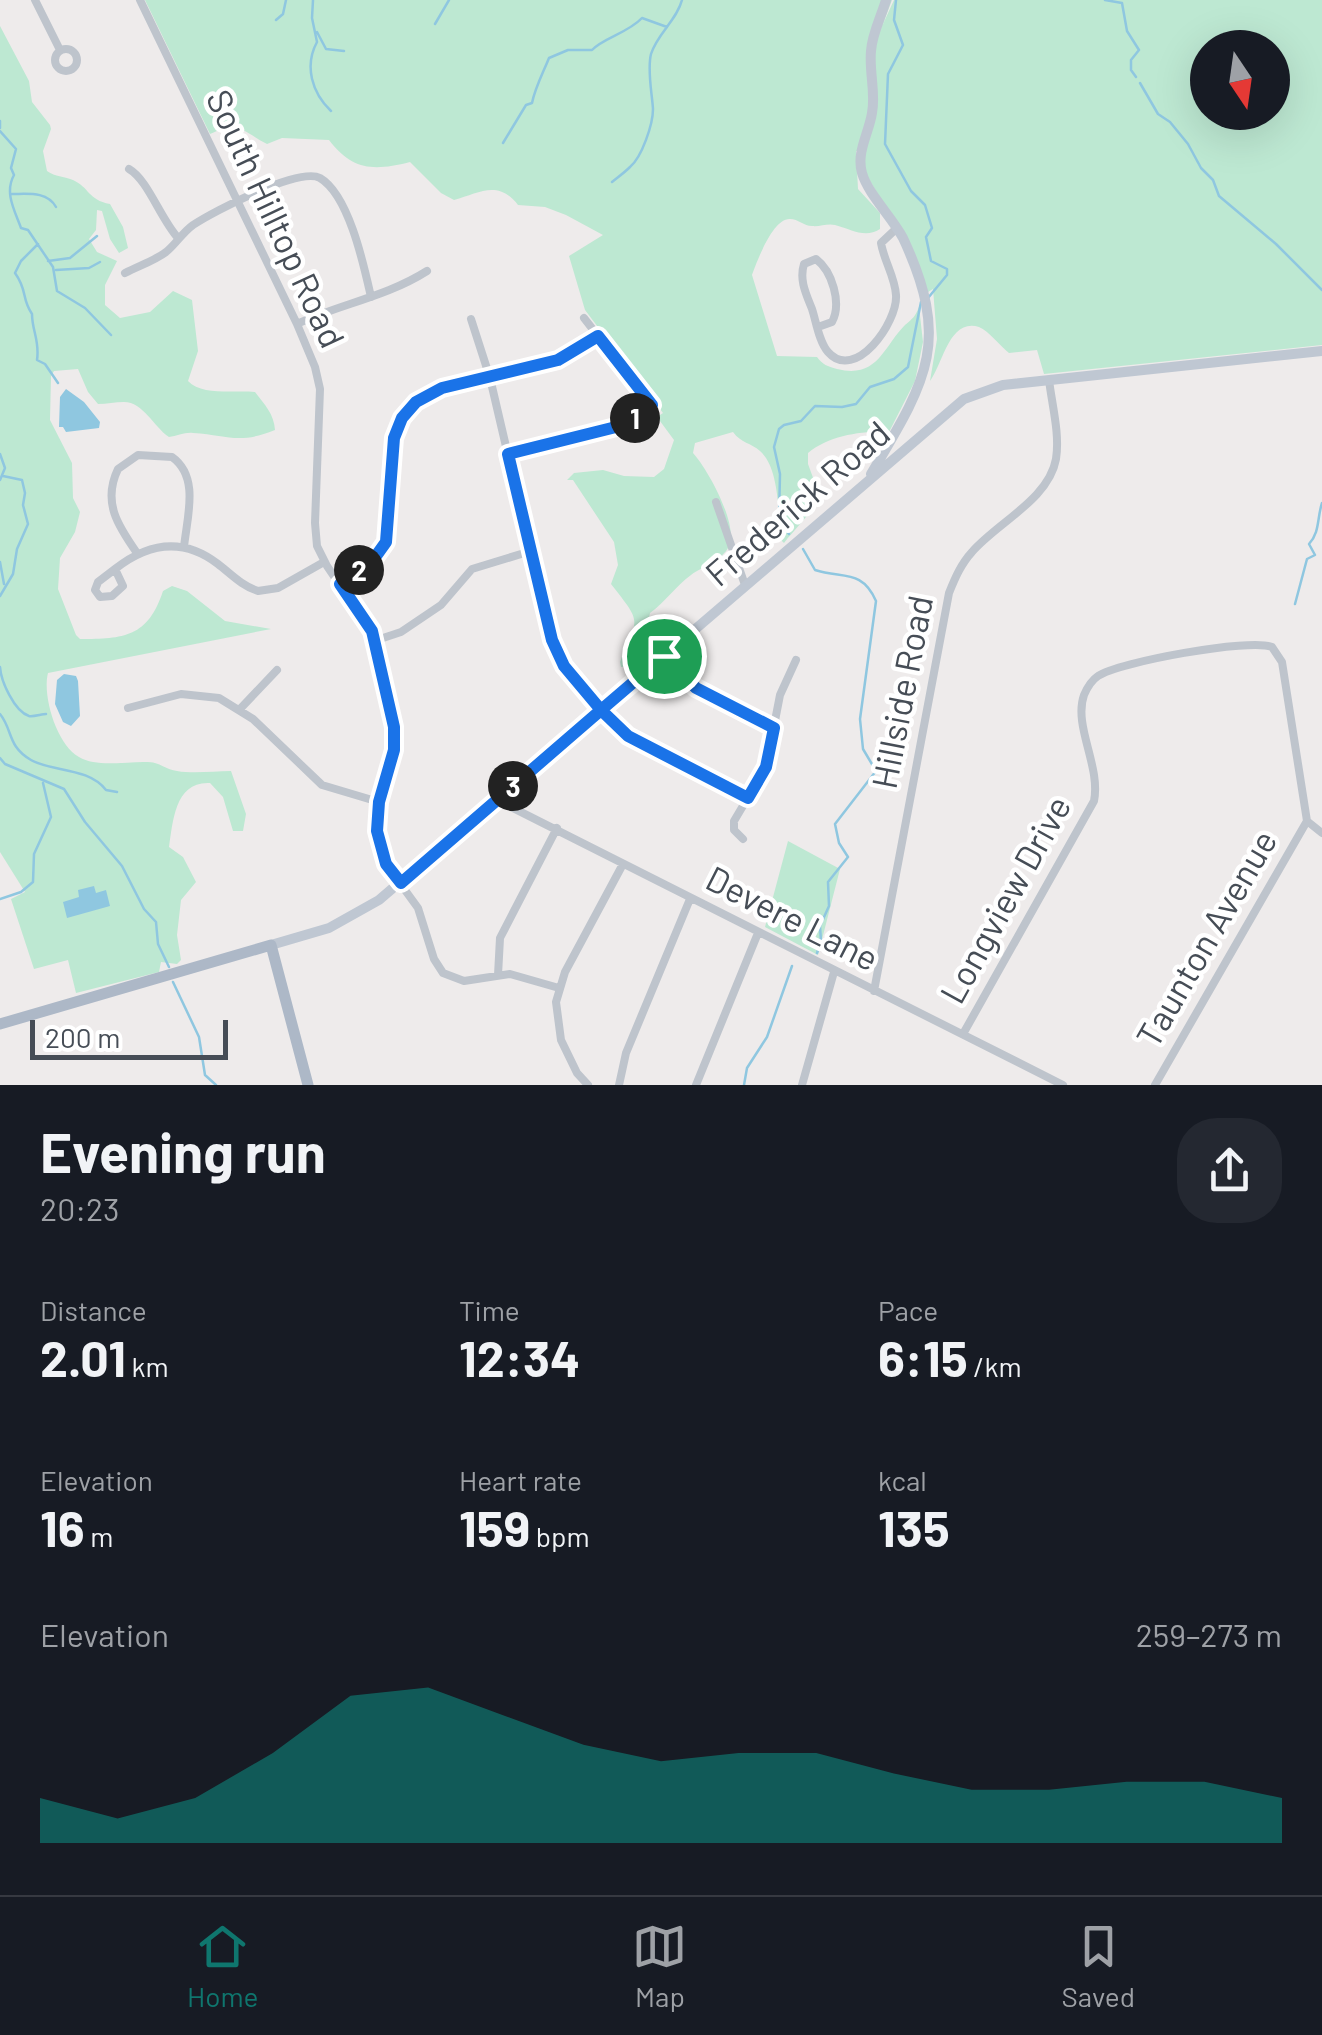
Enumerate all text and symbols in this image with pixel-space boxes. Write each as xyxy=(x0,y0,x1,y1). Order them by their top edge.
north arrow xyxy=(1190,30,1290,130)
map controls xyxy=(1190,30,1290,130)
street label: South Hilltop Road xyxy=(199,82,355,354)
pin: 1 xyxy=(610,393,660,443)
text: 1 xyxy=(630,401,640,435)
street label: Frederick Road xyxy=(696,411,897,594)
pin: 2 xyxy=(334,545,384,595)
text: 2 xyxy=(351,553,367,587)
street label: Hillside Road xyxy=(862,591,940,792)
pin xyxy=(622,614,707,699)
icon: arrive xyxy=(637,629,692,684)
pin: 3 xyxy=(488,761,538,811)
text: 3 xyxy=(505,769,521,803)
street label: Longview Drive xyxy=(930,788,1078,1010)
street label: Taunton Avenue xyxy=(1126,822,1284,1054)
street label: Devere Lane xyxy=(700,856,886,979)
scale bar xyxy=(30,1015,228,1060)
text: 200 m xyxy=(45,1020,120,1054)
text: Evening run xyxy=(40,1118,326,1184)
button: share xyxy=(1177,1118,1282,1223)
text: 20:23 xyxy=(40,1189,120,1227)
text: Distance xyxy=(40,1293,147,1327)
text: Time xyxy=(459,1293,520,1327)
text: Pace xyxy=(878,1293,938,1327)
text: 2.01 xyxy=(40,1327,126,1387)
text: 12:34 xyxy=(459,1327,580,1387)
text: 6:15 xyxy=(878,1327,968,1387)
text: km xyxy=(126,1349,169,1383)
text: /km xyxy=(968,1349,1022,1383)
text: Elevation xyxy=(40,1463,153,1497)
text: Heart rate xyxy=(459,1463,582,1497)
text: kcal xyxy=(878,1463,927,1497)
text: 16 xyxy=(40,1497,85,1557)
text: 159 xyxy=(459,1497,530,1557)
text: 135 xyxy=(878,1497,950,1557)
text: m xyxy=(85,1519,113,1553)
text: bpm xyxy=(530,1519,590,1553)
text: Elevation xyxy=(40,1615,169,1653)
text: 259–273 m xyxy=(1136,1615,1282,1653)
tab: Home xyxy=(187,1919,258,2013)
tab: Map xyxy=(632,1919,687,2013)
tab: Saved xyxy=(1062,1919,1135,2013)

